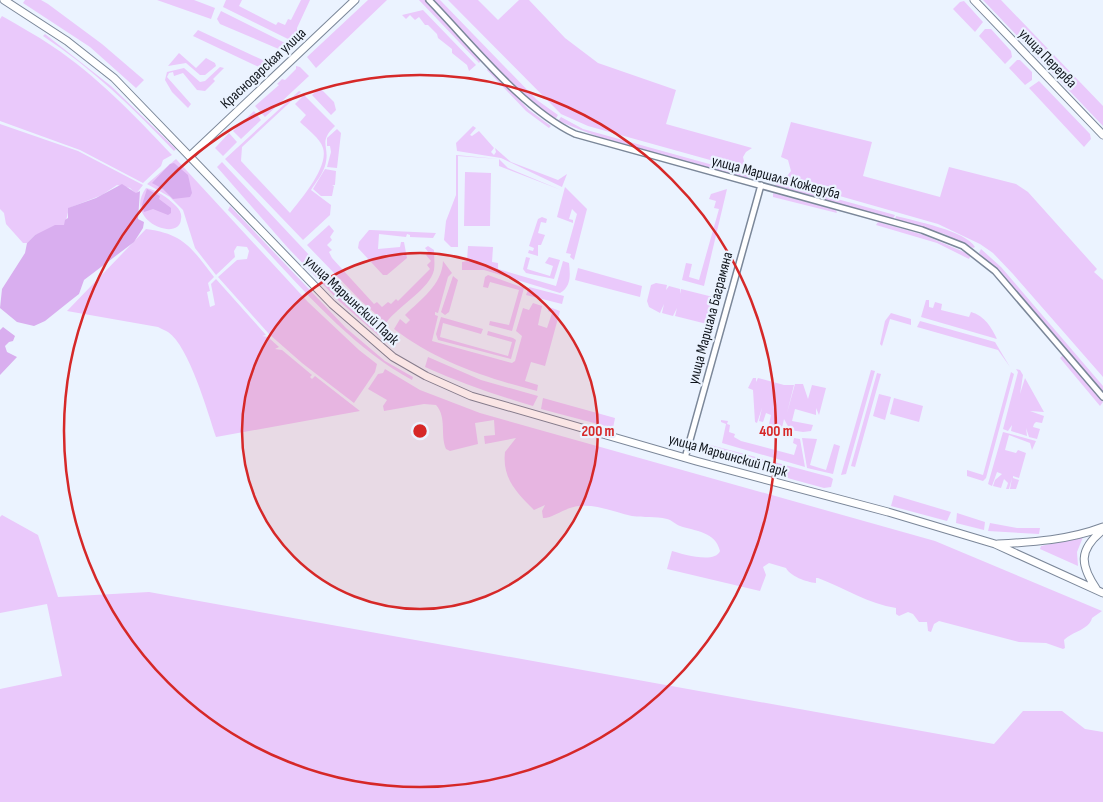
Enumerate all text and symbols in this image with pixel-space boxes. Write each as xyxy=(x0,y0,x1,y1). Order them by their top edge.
street label: Краснодарская улица xyxy=(217,24,310,113)
street label: улица Перерва xyxy=(1014,24,1081,92)
street label: улица Маршала Кожедуба xyxy=(710,151,842,204)
street label: улица Маршала Баграмяна xyxy=(684,250,737,387)
street label: улица Марьинский Парк xyxy=(300,252,403,349)
centre of rings xyxy=(411,422,429,440)
text: 200 m xyxy=(581,422,615,441)
text: 400 m xyxy=(759,422,793,441)
street label: улица Марьинский Парк xyxy=(666,429,790,482)

